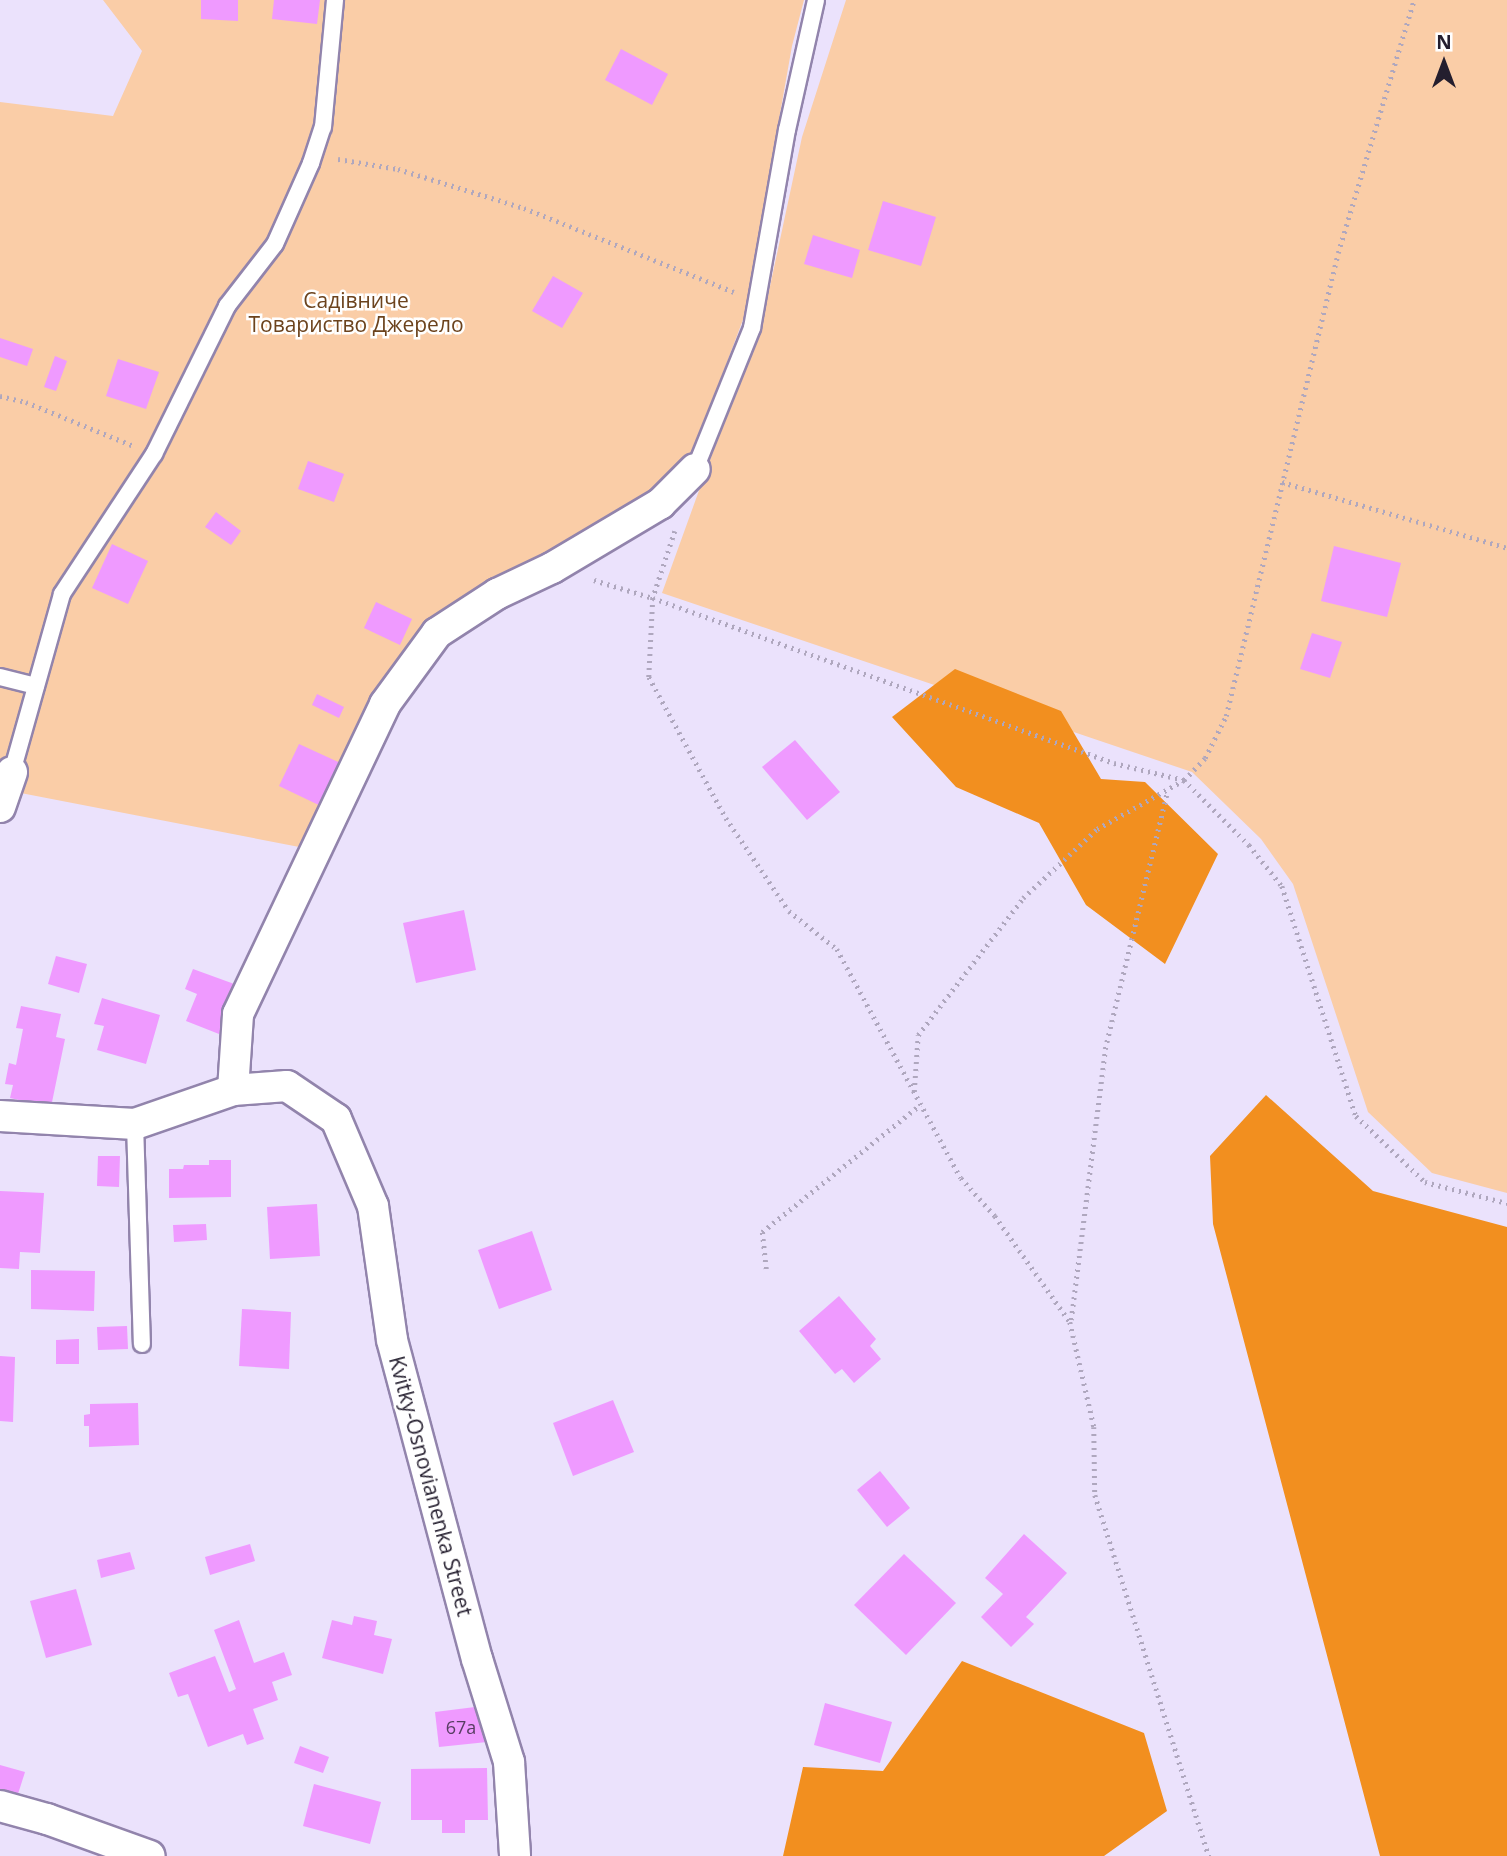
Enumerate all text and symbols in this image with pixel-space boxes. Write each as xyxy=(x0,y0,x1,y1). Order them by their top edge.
north arrow xyxy=(1409,28,1479,98)
text: N xyxy=(1436,29,1452,55)
park label: Садівниче Товариство Джерело xyxy=(248,287,464,337)
street label: Kvitky-Osnovianenka Street xyxy=(384,1353,478,1619)
house number: 67а xyxy=(446,1716,476,1738)

